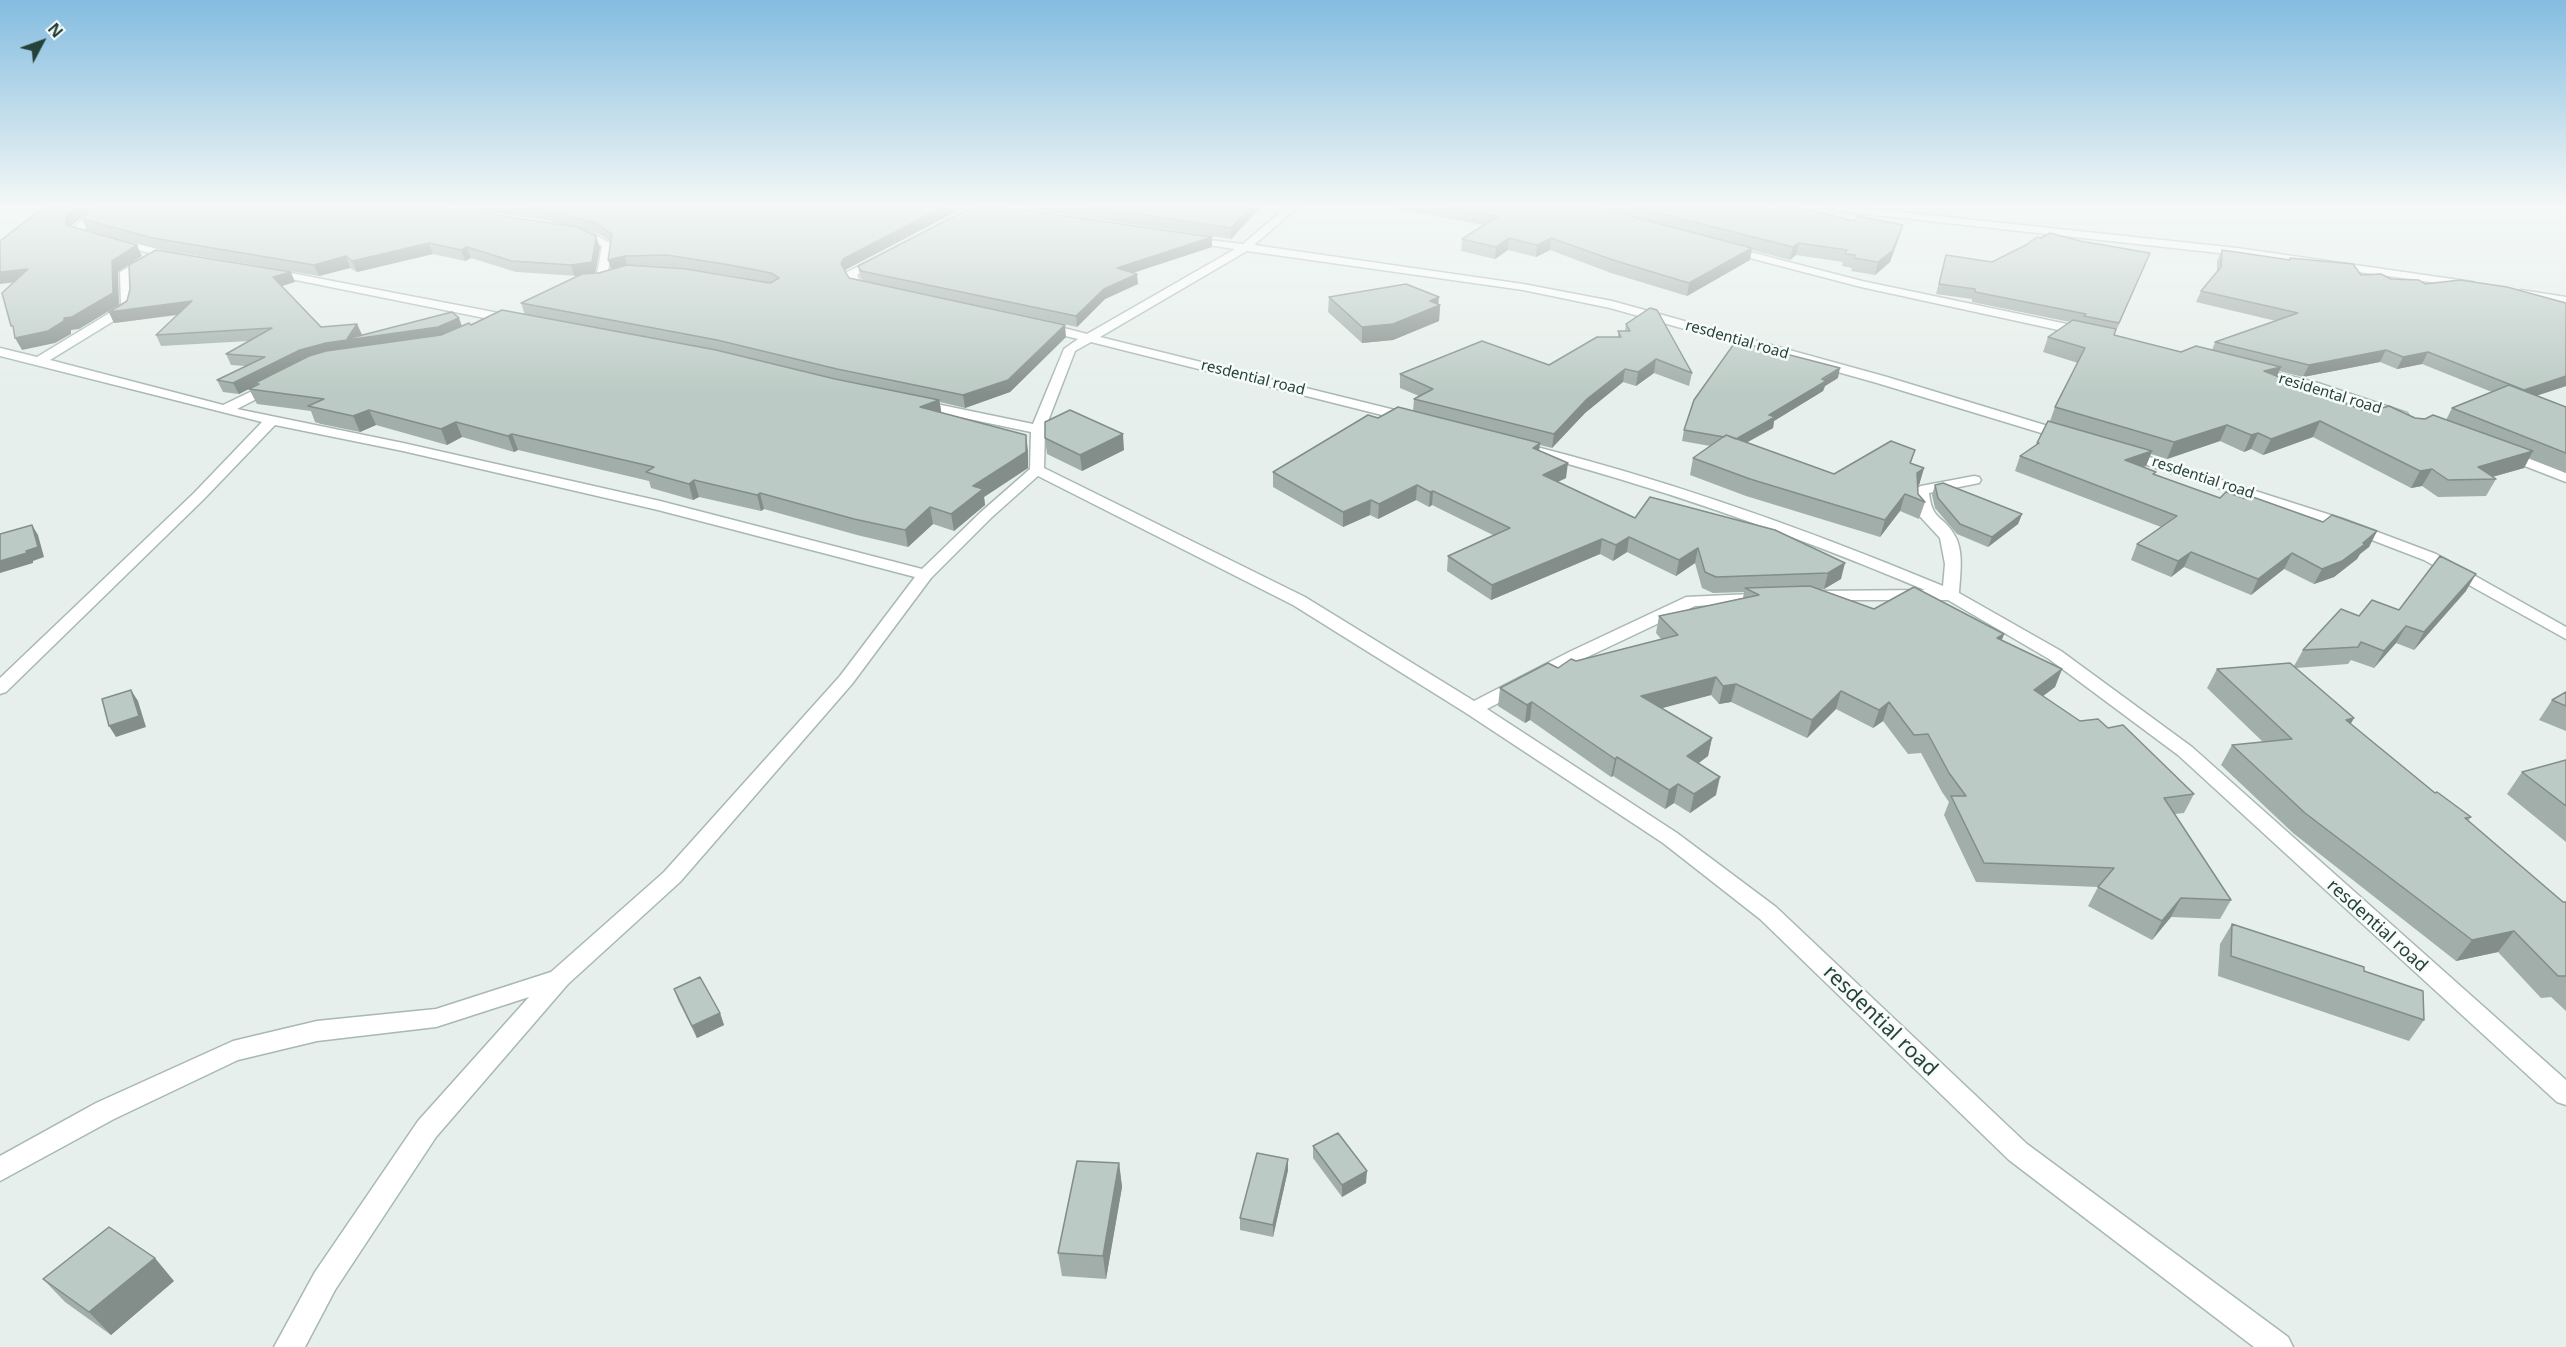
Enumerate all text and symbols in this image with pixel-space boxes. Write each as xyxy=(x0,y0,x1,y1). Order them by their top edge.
north arrow xyxy=(12,12,72,72)
text: N xyxy=(43,18,68,42)
street label: resdential road xyxy=(1683,317,1791,363)
street label: resdential road xyxy=(1199,356,1307,400)
street label: residental road xyxy=(2276,370,2384,418)
street label: resdential road xyxy=(2150,453,2256,503)
street label: resdential road xyxy=(2322,875,2432,977)
street label: resdential road xyxy=(1818,960,1942,1082)

